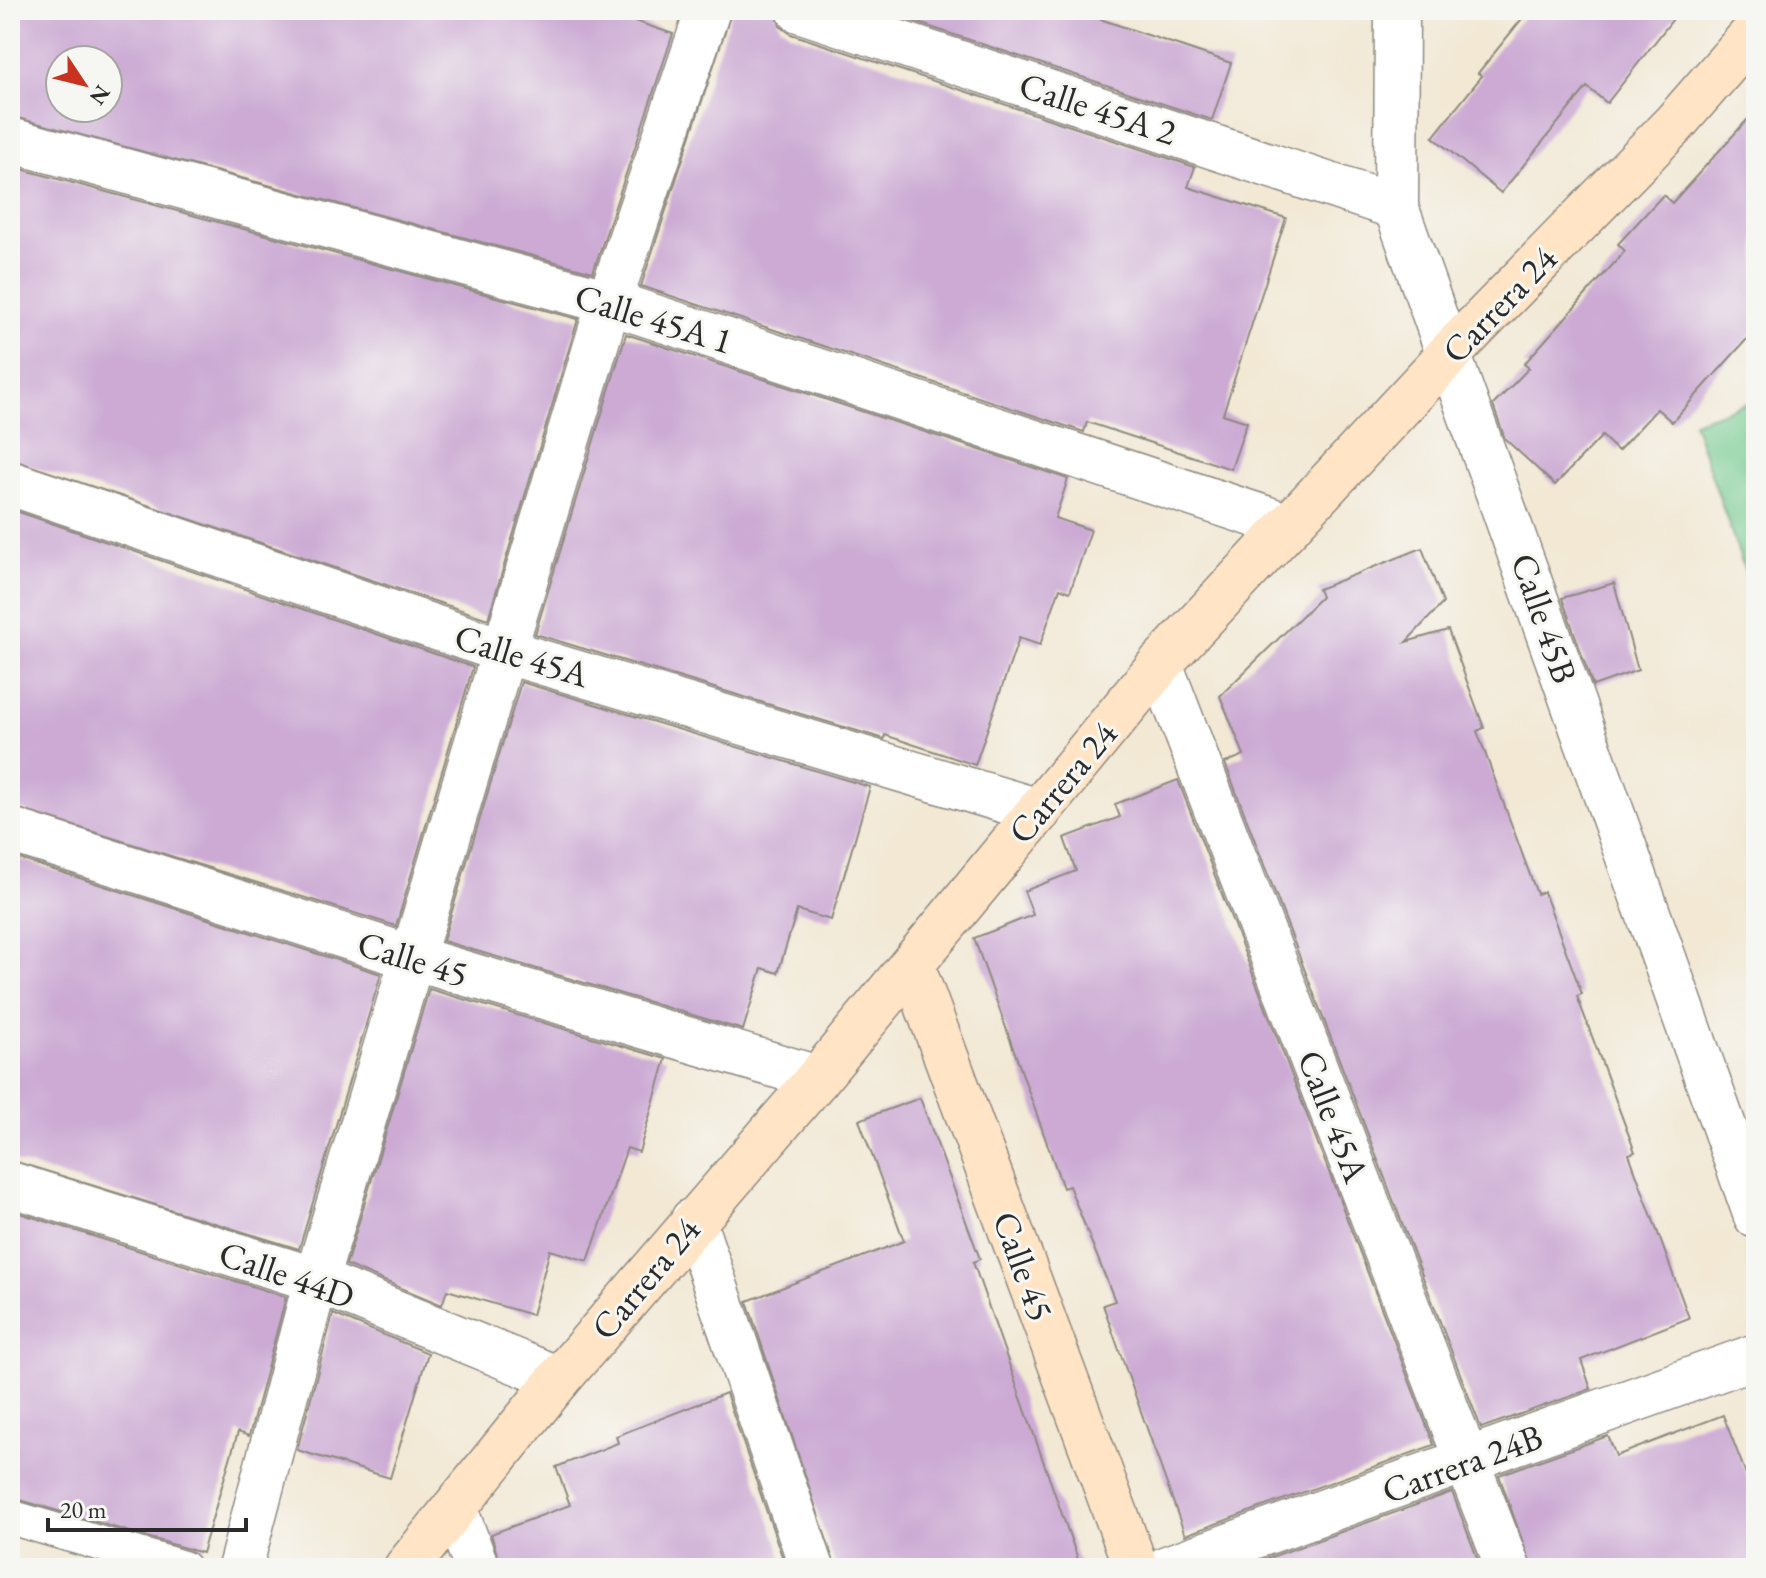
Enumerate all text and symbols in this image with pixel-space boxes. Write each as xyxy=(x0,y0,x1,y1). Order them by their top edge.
north arrow xyxy=(44,44,124,124)
street label: Calle 45A 2 xyxy=(1013,61,1182,156)
text: N xyxy=(83,80,117,111)
street label: Carrera 24 xyxy=(1432,235,1568,373)
street label: Calle 45A 1 xyxy=(569,272,738,365)
street label: Calle 45B xyxy=(1500,547,1589,689)
street label: Calle 45A xyxy=(449,613,596,698)
street label: Carrera 24 xyxy=(997,711,1128,853)
street label: Calle 45 xyxy=(352,919,474,997)
street label: Calle 45A xyxy=(1287,1043,1381,1190)
street label: Calle 45 xyxy=(982,1205,1065,1327)
street label: Carrera 24 xyxy=(580,1207,711,1349)
street label: Calle 44D xyxy=(213,1229,361,1320)
street label: Carrera 24B xyxy=(1376,1413,1549,1514)
scale bar xyxy=(48,1482,246,1532)
text: 20 m xyxy=(60,1494,107,1525)

